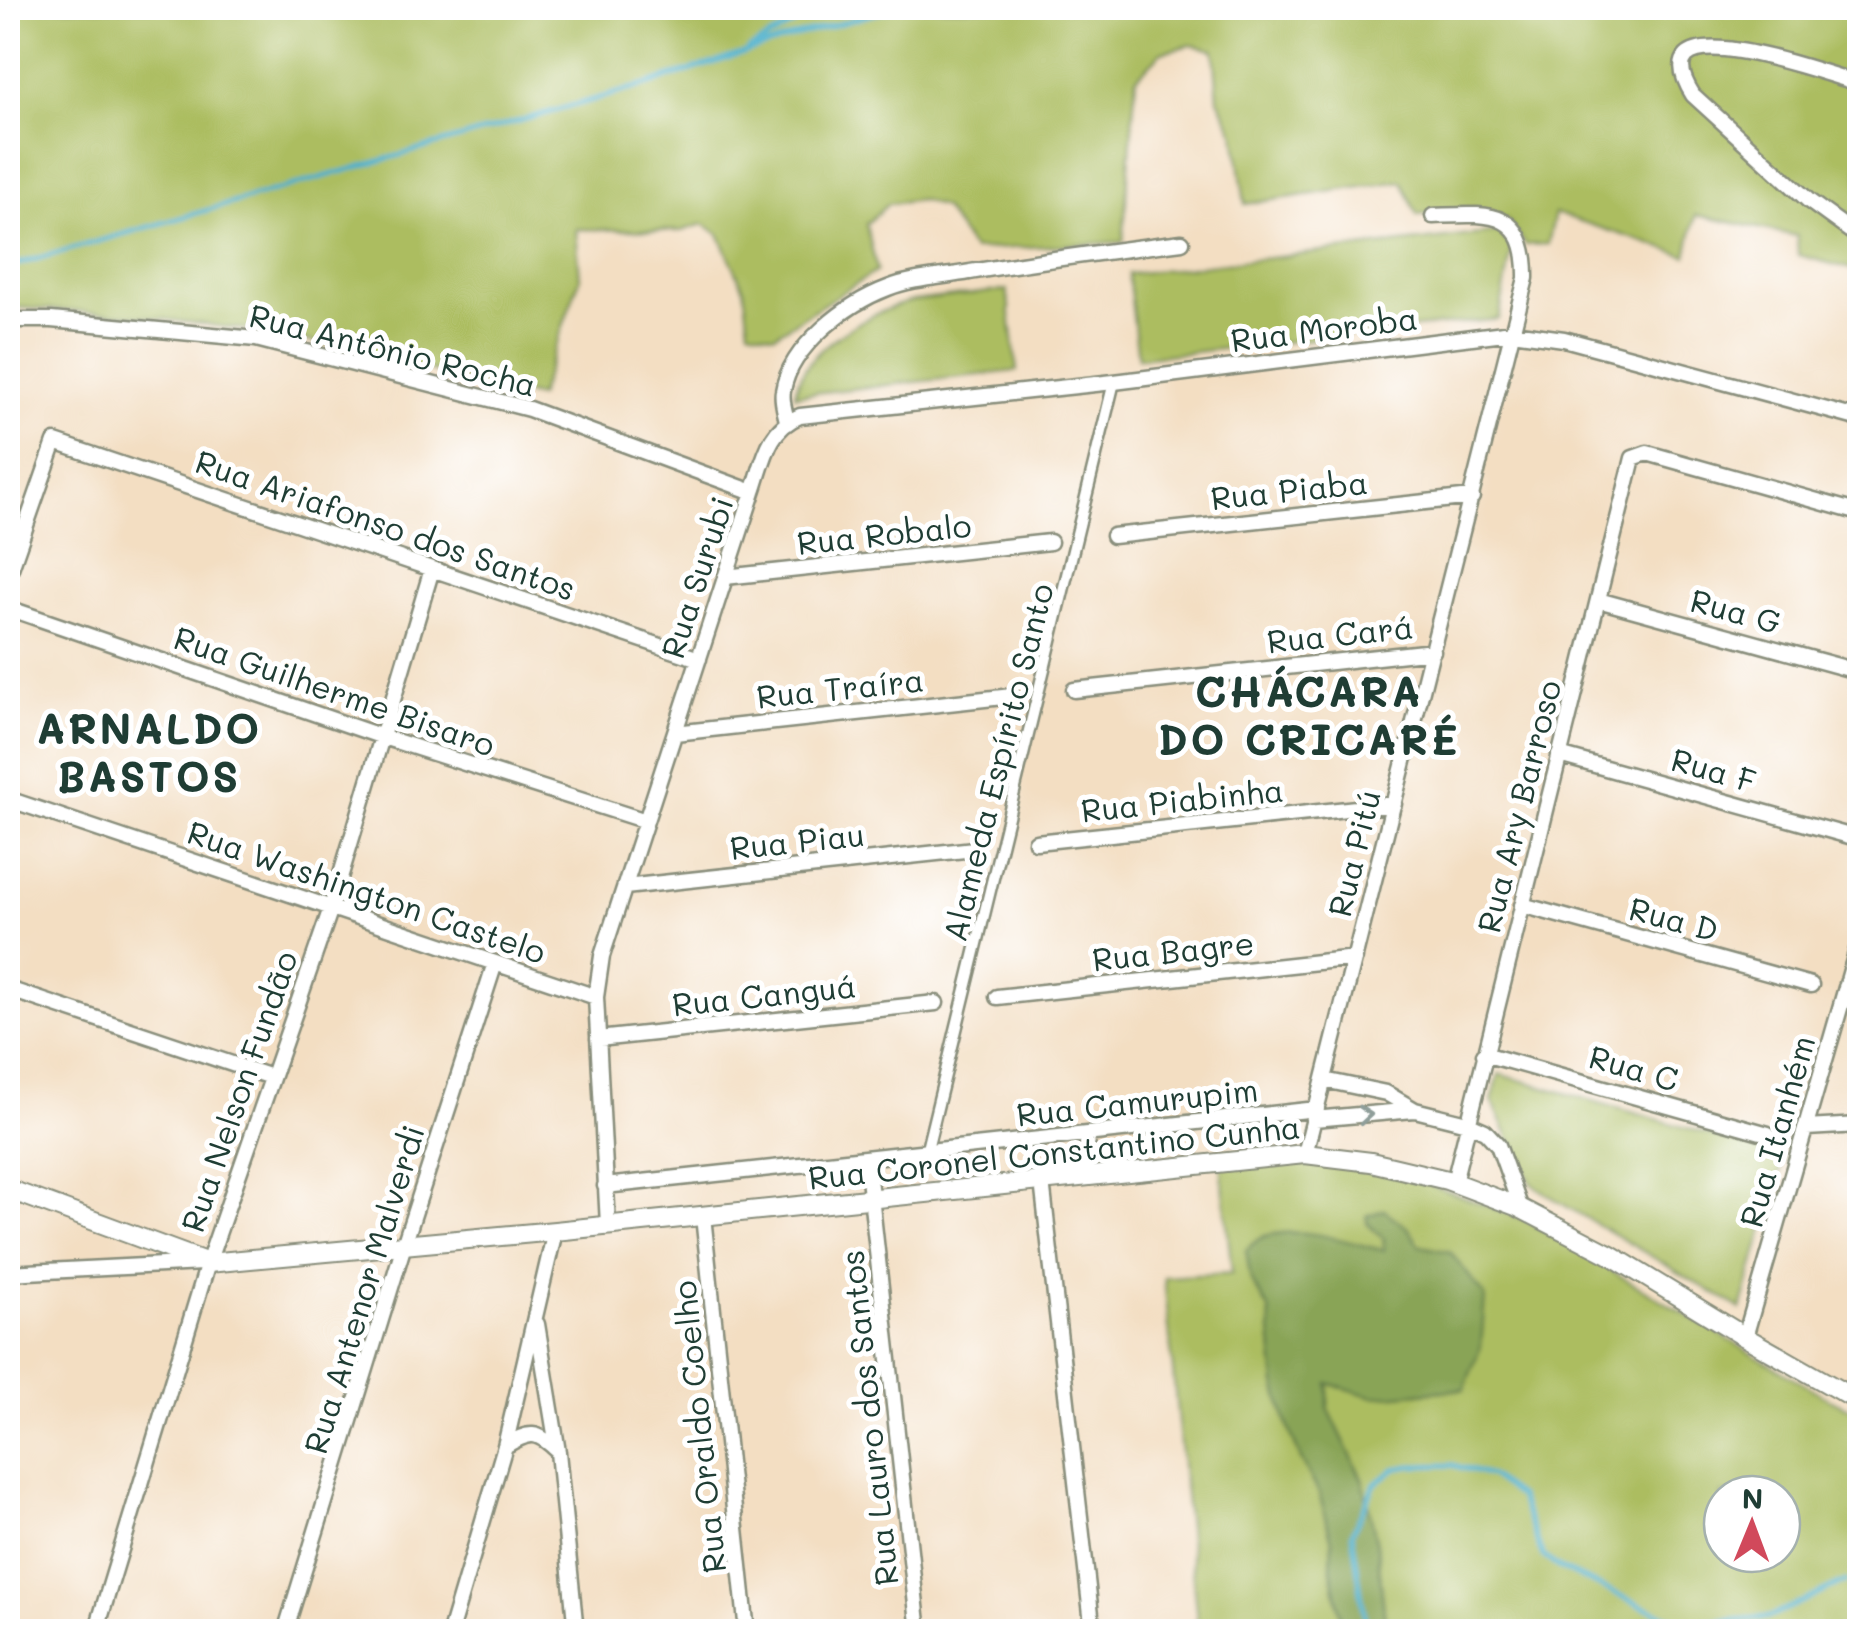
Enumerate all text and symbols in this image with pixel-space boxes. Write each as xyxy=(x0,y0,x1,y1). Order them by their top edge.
street label: Rua Antônio Rocha xyxy=(245,293,541,405)
street label: Rua Moroba xyxy=(1228,296,1420,360)
street label: Rua Ariafonso dos Santos xyxy=(190,439,582,609)
street label: Rua Piaba xyxy=(1208,460,1370,518)
street label: Rua Surubi xyxy=(650,491,742,663)
street label: Rua Robalo xyxy=(795,503,973,563)
street label: Rua G xyxy=(1686,578,1786,642)
street label: Alameda Espírito Santo xyxy=(932,579,1062,945)
street label: Rua Cará xyxy=(1265,604,1415,662)
street label: Rua Guilherme Bisaro xyxy=(169,615,501,765)
street label: Rua Traíra xyxy=(754,657,926,717)
district label: CHÁCARA DO CRICARÉ xyxy=(1158,663,1460,766)
street label: Rua Ary Barroso xyxy=(1466,675,1571,937)
district label: ARNALDO BASTOS xyxy=(36,700,262,803)
street label: Rua F xyxy=(1667,737,1761,801)
street label: Rua Piabinha xyxy=(1079,767,1285,831)
street label: Rua Pitú xyxy=(1317,785,1389,921)
street label: Rua Washington Castelo xyxy=(182,810,552,972)
street label: Rua Piau xyxy=(728,812,866,868)
street label: Rua D xyxy=(1625,886,1723,950)
street label: Rua Bagre xyxy=(1090,921,1256,979)
street label: Rua Nelson Fundão xyxy=(170,945,306,1237)
street label: Rua Canguá xyxy=(670,963,858,1025)
street label: Rua Itanhém xyxy=(1729,1030,1823,1232)
street label: Rua C xyxy=(1584,1034,1684,1100)
street label: Rua Camurupim xyxy=(1014,1067,1260,1135)
street label: Rua Coronel Constantino Cunha xyxy=(806,1104,1302,1198)
one-way arrow xyxy=(1357,1104,1373,1126)
street label: Rua Antenor Malverdi xyxy=(293,1120,433,1458)
street label: Rua Lauro dos Santos xyxy=(829,1248,907,1588)
street label: Rua Oraldo Coelho xyxy=(662,1279,734,1575)
north arrow xyxy=(1702,1474,1802,1574)
text: N xyxy=(1742,1480,1763,1516)

